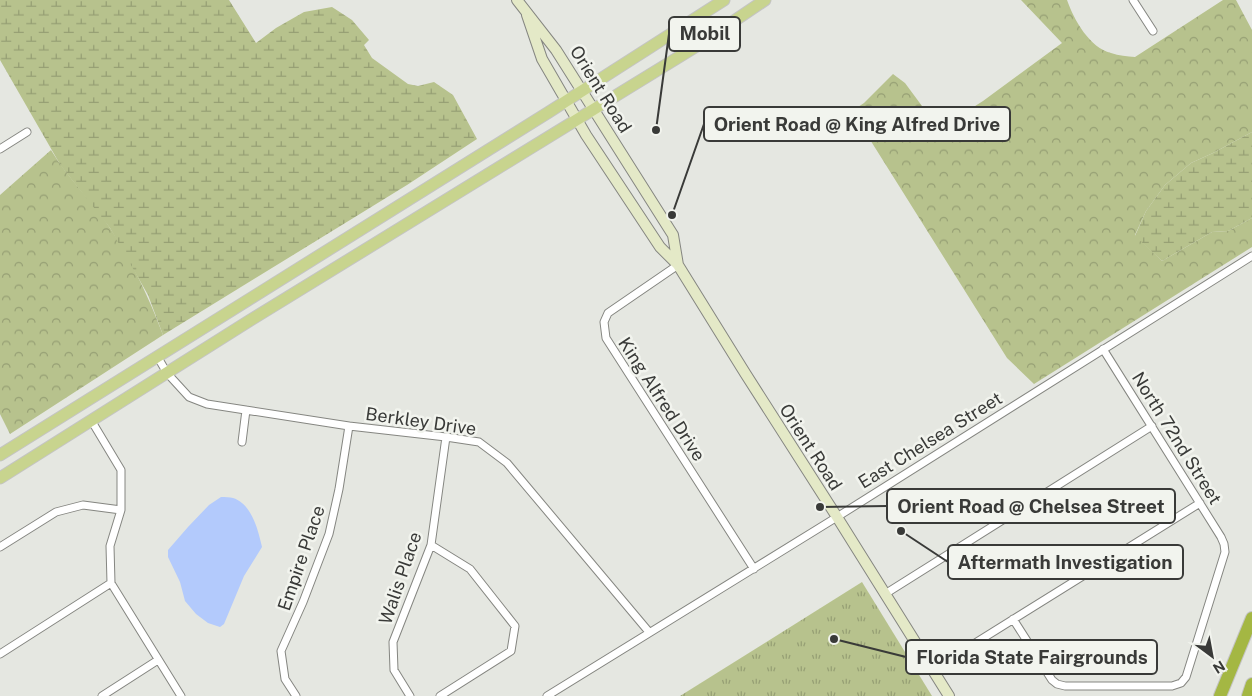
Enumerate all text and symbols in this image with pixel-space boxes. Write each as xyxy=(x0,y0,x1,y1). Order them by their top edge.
callout: Mobil xyxy=(669,17,740,51)
text: Mobil xyxy=(679,22,731,44)
street label: Orient Road xyxy=(566,42,636,136)
callout: Orient Road @ King Alfred Drive xyxy=(704,107,1010,141)
text: Orient Road @ King Alfred Drive xyxy=(714,113,1000,135)
street label: King Alfred Drive xyxy=(614,333,710,465)
street label: North 72nd Street xyxy=(1128,368,1226,508)
street label: East Chelsea Street xyxy=(854,387,1006,493)
street label: Orient Road xyxy=(775,400,847,494)
street label: Berkley Drive xyxy=(364,403,478,439)
callout: Orient Road @ Chelsea Street xyxy=(887,489,1175,523)
text: Orient Road @ Chelsea Street xyxy=(897,495,1165,517)
street label: Empire Place xyxy=(273,503,329,613)
street label: Walis Place xyxy=(374,529,426,627)
callout: Aftermath Investigation xyxy=(948,545,1183,579)
text: Aftermath Investigation xyxy=(958,551,1172,573)
north arrow xyxy=(1187,631,1237,681)
callout: Florida State Fairgrounds xyxy=(906,640,1157,674)
text: Florida State Fairgrounds xyxy=(916,646,1148,668)
text: N xyxy=(1210,657,1228,677)

